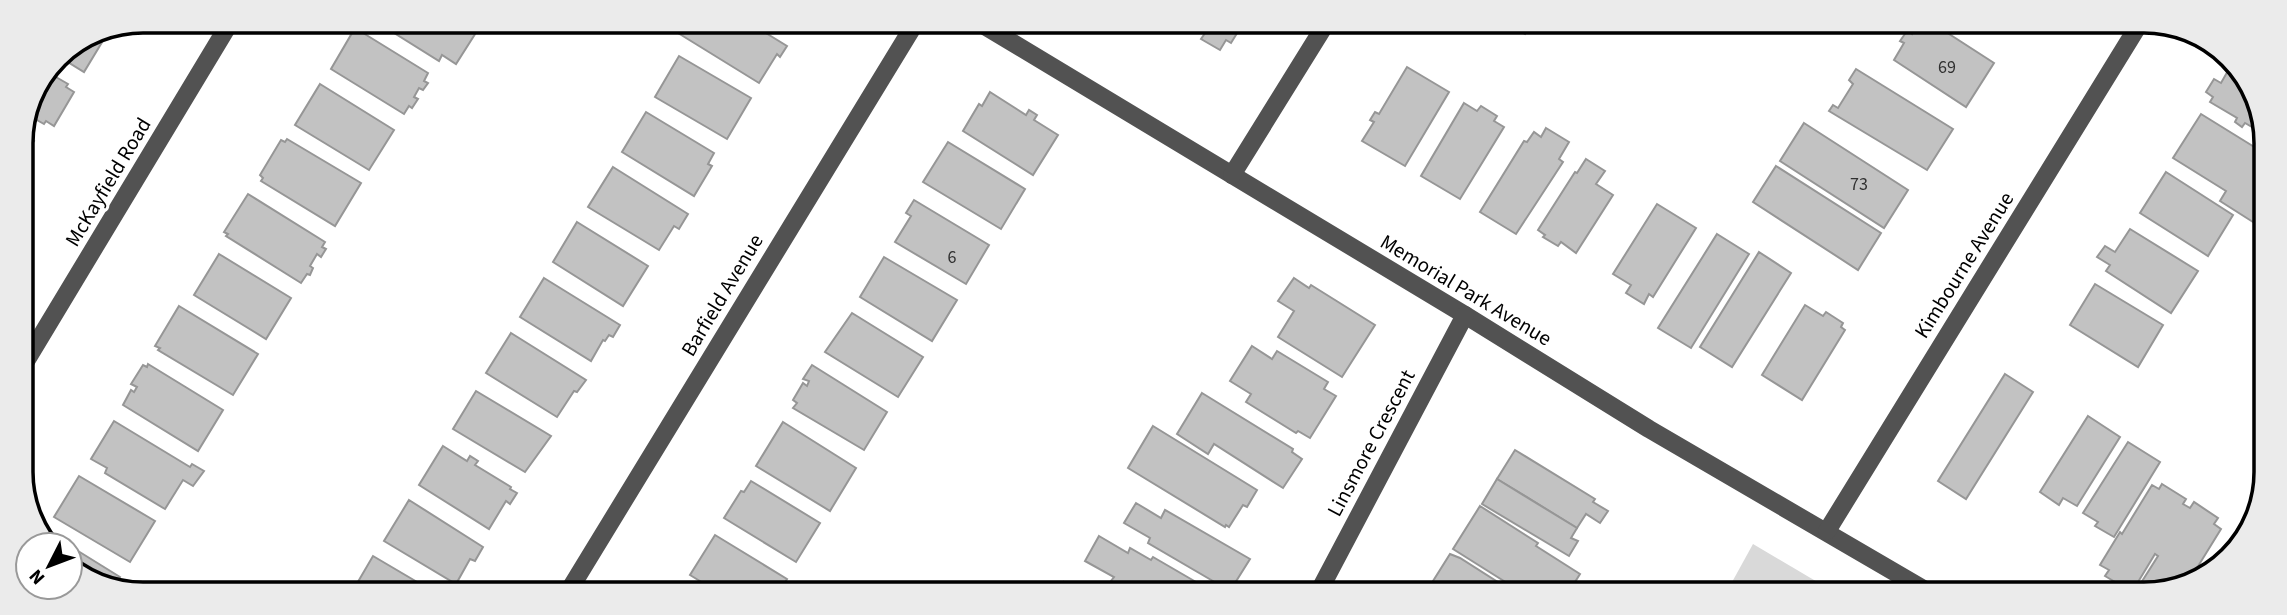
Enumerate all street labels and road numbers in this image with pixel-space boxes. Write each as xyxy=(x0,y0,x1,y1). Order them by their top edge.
street label: McKayfield Road xyxy=(58,112,158,252)
street label: Kimbourne Avenue xyxy=(1907,186,2021,344)
street label: Memorial Park Avenue xyxy=(1375,227,1557,353)
street label: Barfield Avenue xyxy=(674,228,770,362)
street label: Linsmore Crescent xyxy=(1320,364,1422,522)

